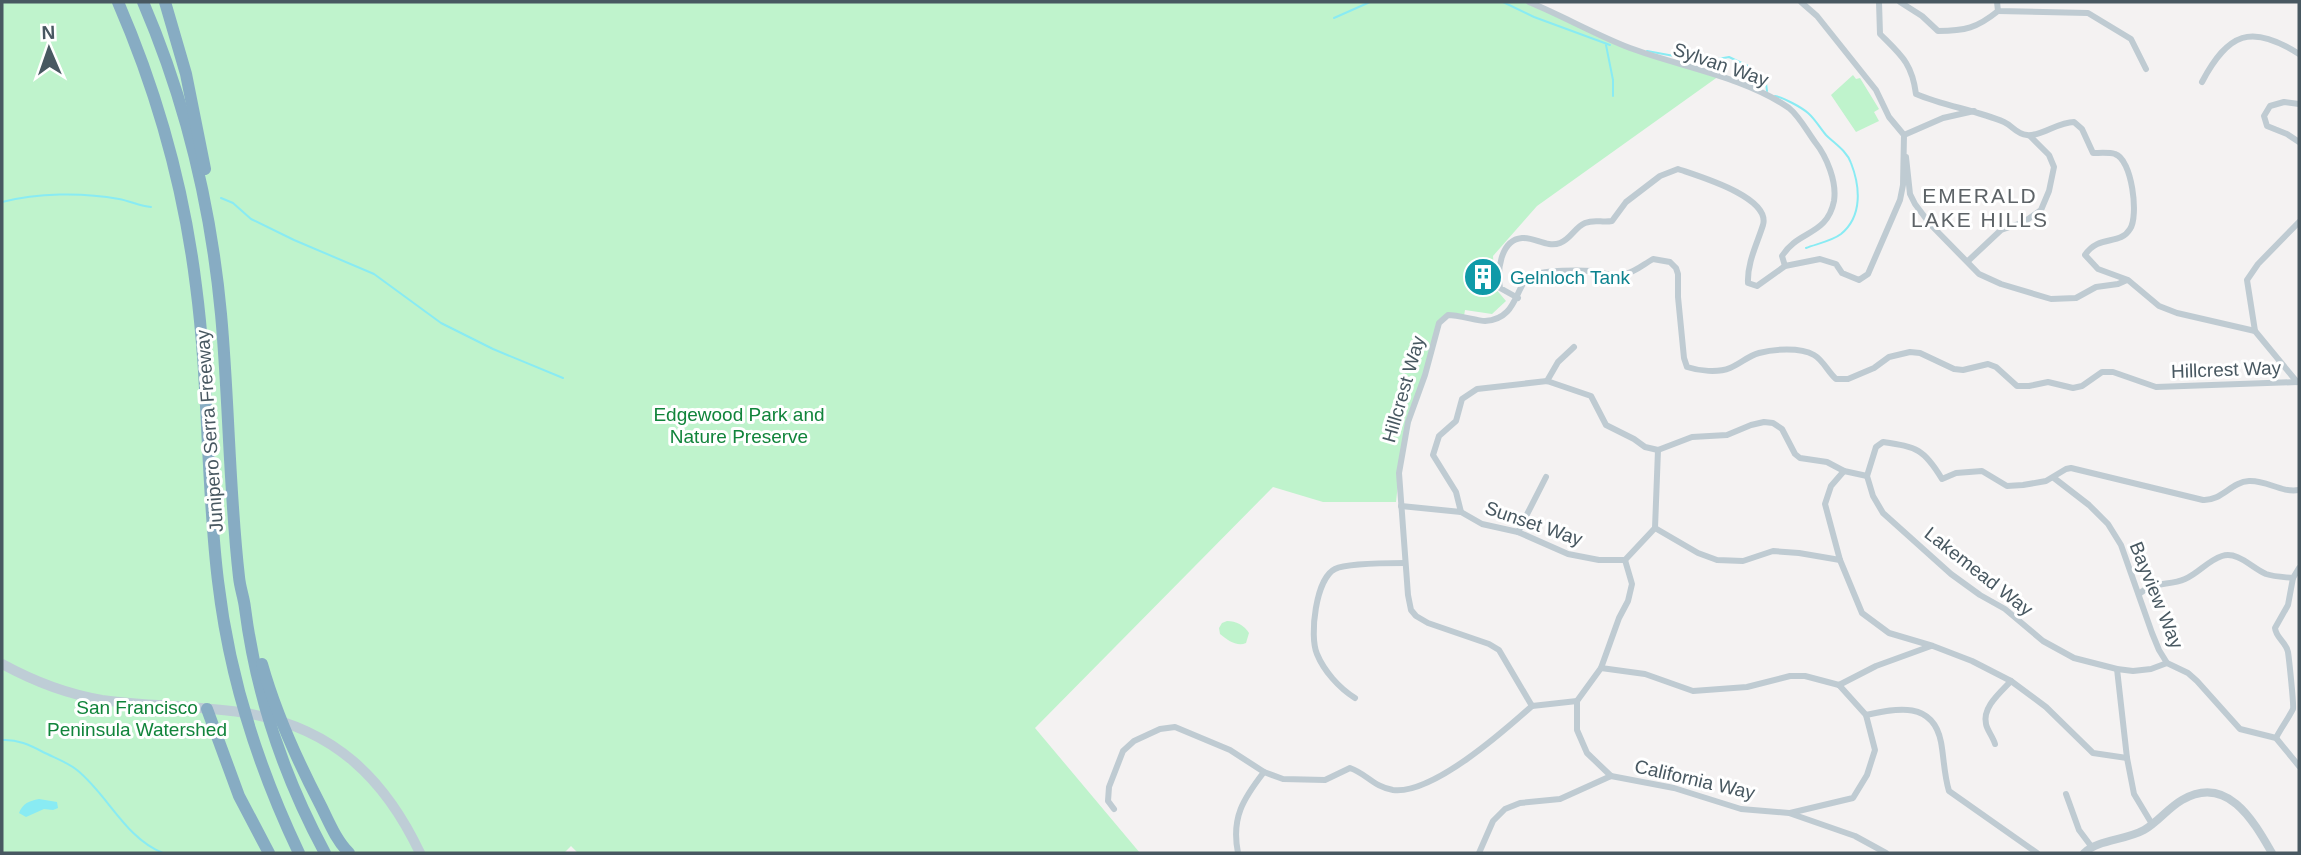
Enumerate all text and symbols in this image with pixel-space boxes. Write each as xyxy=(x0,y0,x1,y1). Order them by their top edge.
north arrow xyxy=(14,14,84,84)
text: N xyxy=(41,22,56,43)
street label: Sylvan Way xyxy=(1670,38,1772,91)
district label: EMERALD LAKE HILLS xyxy=(1911,184,2049,231)
building icon: Gelnloch Tank xyxy=(1462,256,1504,298)
place label: Gelnloch Tank xyxy=(1510,267,1631,288)
street label: Junipero Serra Freeway xyxy=(192,329,227,533)
street label: Hillcrest Way xyxy=(1378,333,1429,445)
street label: Hillcrest Way xyxy=(2171,357,2282,382)
park label: Edgewood Park and Nature Preserve xyxy=(653,404,825,447)
street label: Sunset Way xyxy=(1482,497,1586,550)
street label: Lakemead Way xyxy=(1920,523,2037,620)
street label: Bayview Way xyxy=(2126,539,2188,652)
park label: San Francisco Peninsula Watershed xyxy=(47,697,227,740)
street label: California Way xyxy=(1633,755,1758,804)

